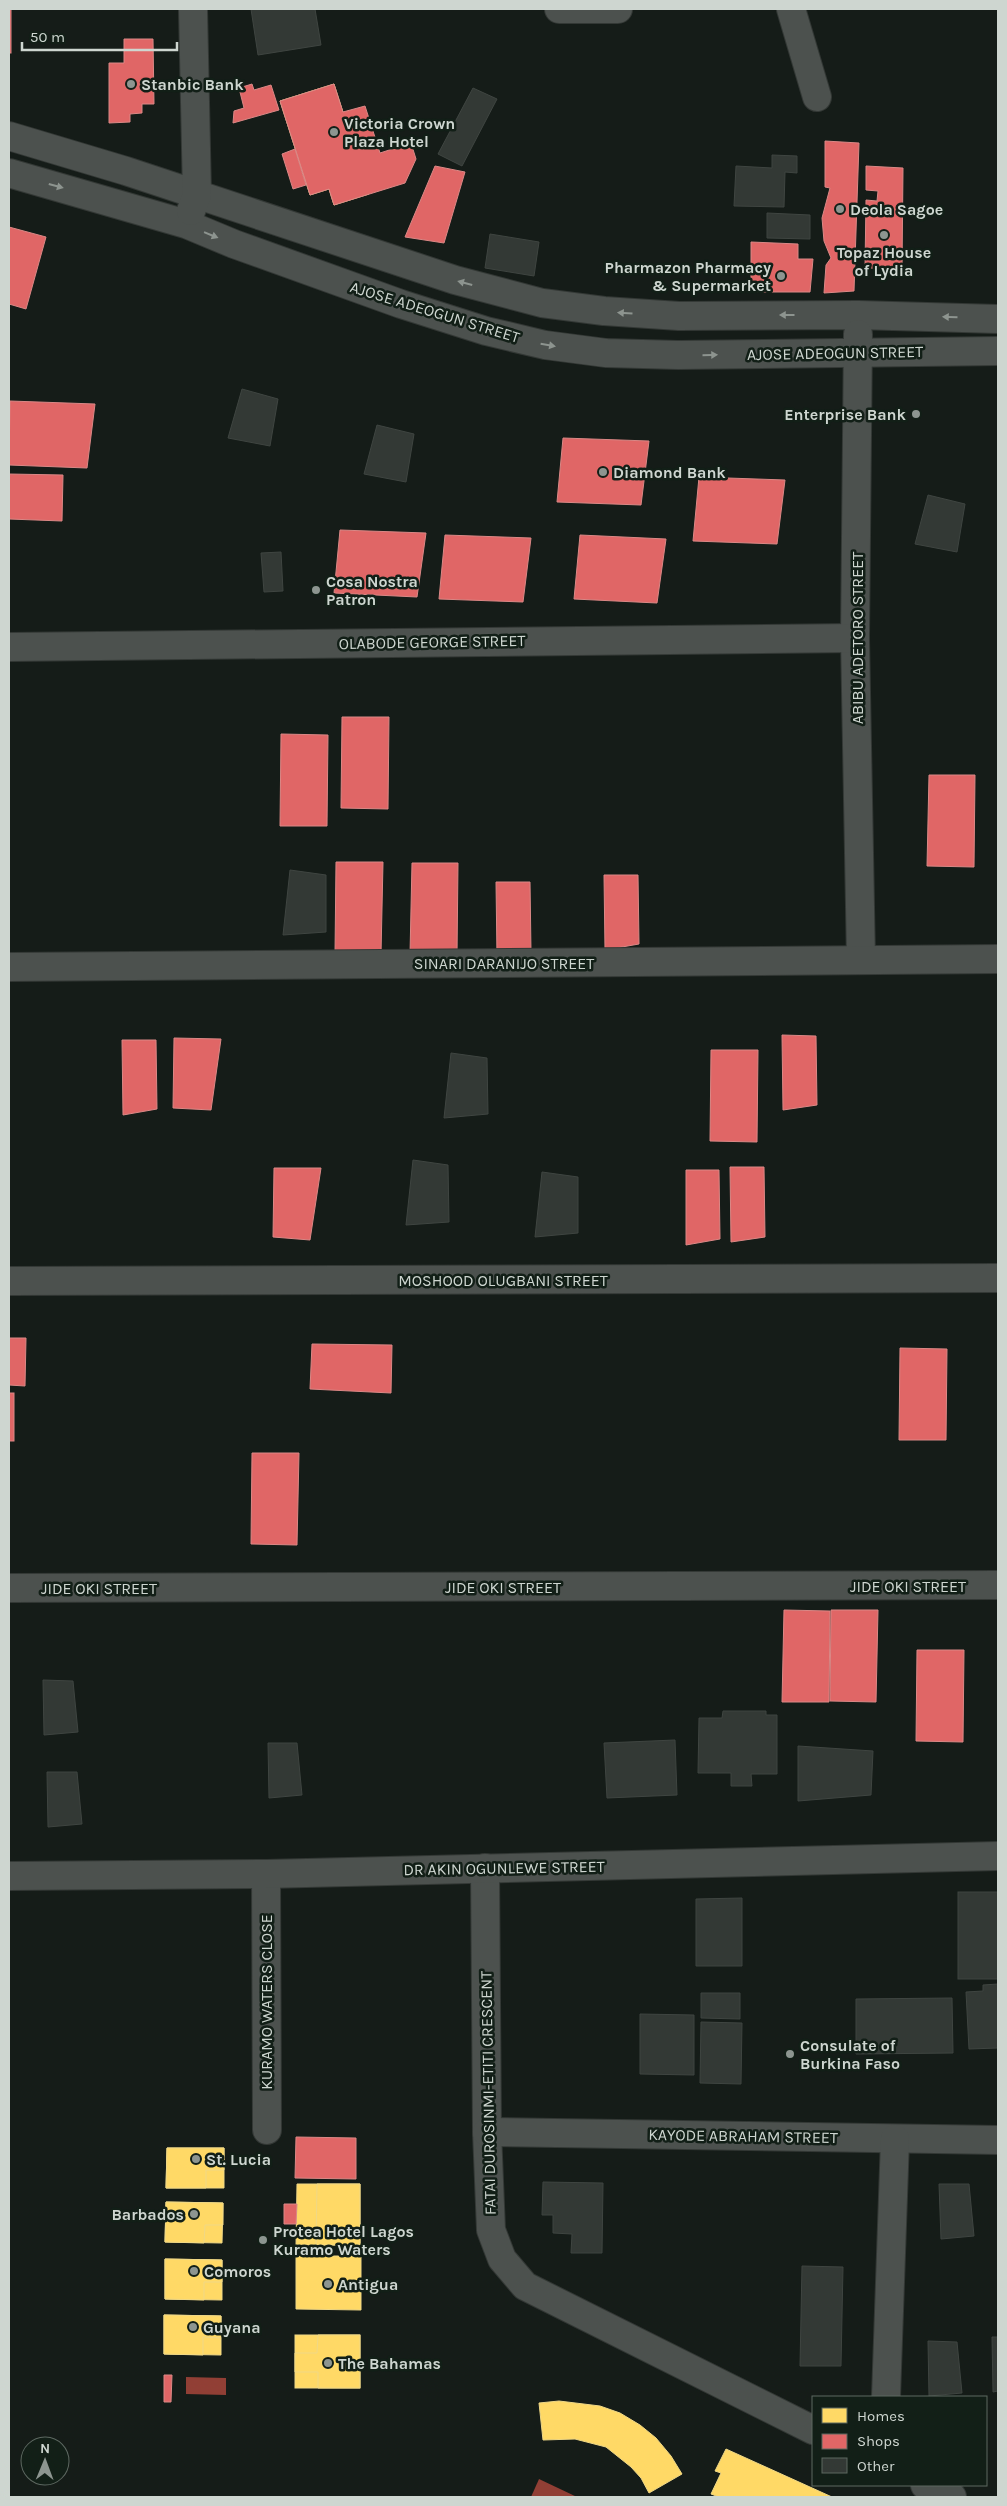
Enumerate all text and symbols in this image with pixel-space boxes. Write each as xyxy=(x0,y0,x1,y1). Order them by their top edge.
scale bar xyxy=(22,20,178,52)
text: 50 m xyxy=(30,28,65,46)
place label: Stanbic Bank xyxy=(141,75,244,94)
marker: Stanbic Bank xyxy=(125,78,137,90)
place label: Victoria Crown Plaza Hotel xyxy=(344,114,455,151)
marker: Victoria Crown Plaza Hotel xyxy=(328,126,340,138)
one-way arrow xyxy=(48,182,63,190)
place label: Deola Sagoe xyxy=(850,200,943,219)
marker: Deola Sagoe xyxy=(834,203,846,215)
marker: Topaz House of Lydia xyxy=(878,229,890,241)
one-way arrow xyxy=(204,231,218,239)
place label: Topaz House of Lydia xyxy=(837,243,931,280)
place label: Pharmazon Pharmacy & Supermarket xyxy=(605,258,771,295)
marker: Pharmazon Pharmacy & Supermarket xyxy=(775,270,787,282)
street label: AJOSE ADEOGUN STREET xyxy=(348,277,522,347)
one-way arrow xyxy=(458,278,473,286)
one-way arrow xyxy=(616,309,632,317)
one-way arrow xyxy=(779,311,795,319)
one-way arrow xyxy=(941,313,957,321)
one-way arrow xyxy=(540,341,556,349)
street label: AJOSE ADEOGUN STREET xyxy=(747,342,923,364)
one-way arrow xyxy=(702,351,718,359)
place label: Enterprise Bank xyxy=(784,405,907,424)
marker: Enterprise Bank xyxy=(910,408,922,420)
place label: Diamond Bank xyxy=(613,463,726,482)
marker: Diamond Bank xyxy=(597,466,609,478)
street label: ABIBU ADETORO STREET xyxy=(848,552,867,724)
place label: Cosa Nostra Patron xyxy=(326,572,418,609)
marker: Cosa Nostra Patron xyxy=(310,584,322,596)
street label: OLABODE GEORGE STREET xyxy=(339,631,525,653)
street label: SINARI DARANIJO STREET xyxy=(414,954,594,973)
street label: MOSHOOD OLUGBANI STREET xyxy=(398,1271,608,1290)
street label: JIDE OKI STREET xyxy=(850,1577,966,1596)
street label: JIDE OKI STREET xyxy=(445,1578,561,1597)
street label: JIDE OKI STREET xyxy=(41,1579,157,1598)
street label: DR AKIN OGUNLEWE STREET xyxy=(403,1857,605,1879)
street label: KURAMO WATERS CLOSE xyxy=(257,1914,276,2090)
street label: FATAI DUROSINMI-ETITI CRESCENT xyxy=(476,1971,500,2215)
place label: Consulate of Burkina Faso xyxy=(800,2036,900,2073)
marker: Consulate of Burkina Faso xyxy=(784,2048,796,2060)
street label: KAYODE ABRAHAM STREET xyxy=(648,2125,838,2147)
place label: St. Lucia xyxy=(206,2150,271,2169)
marker: St. Lucia xyxy=(190,2153,202,2165)
place label: Barbados xyxy=(111,2205,184,2224)
marker: Barbados xyxy=(188,2208,200,2220)
place label: Protea Hotel Lagos Kuramo Waters xyxy=(273,2222,414,2259)
marker: Protea Hotel Lagos Kuramo Waters xyxy=(257,2234,269,2246)
place label: Comoros xyxy=(204,2262,271,2281)
marker: Comoros xyxy=(188,2265,200,2277)
place label: Antigua xyxy=(338,2275,398,2294)
marker: Antigua xyxy=(322,2278,334,2290)
place label: Guyana xyxy=(203,2318,261,2337)
marker: Guyana xyxy=(187,2321,199,2333)
place label: The Bahamas xyxy=(338,2354,441,2373)
marker: The Bahamas xyxy=(322,2357,334,2369)
legend xyxy=(812,2396,987,2486)
text: Homes xyxy=(857,2407,905,2425)
text: Shops xyxy=(857,2432,900,2450)
north arrow xyxy=(20,2436,70,2486)
text: N xyxy=(40,2440,50,2457)
text: Other xyxy=(857,2457,895,2475)

